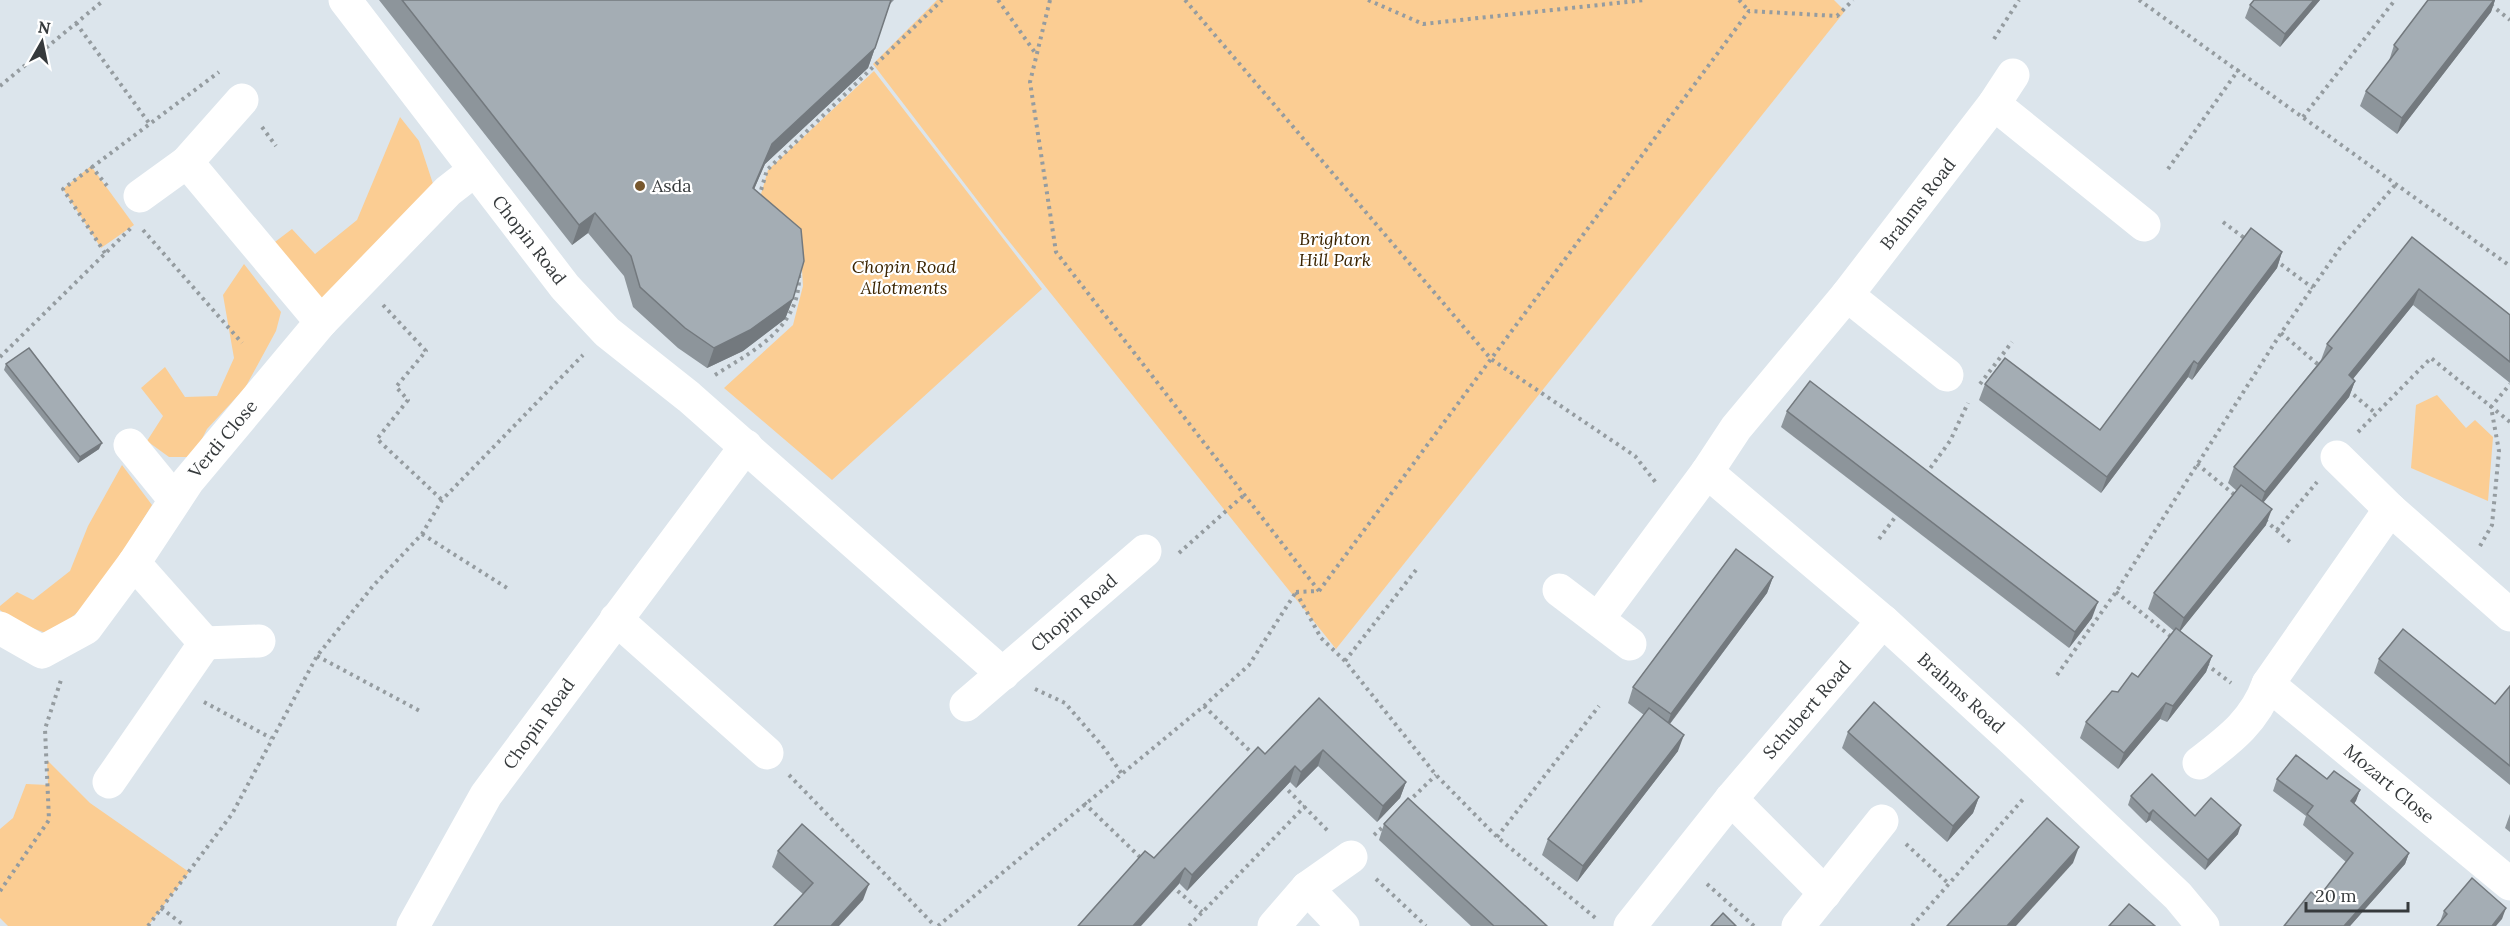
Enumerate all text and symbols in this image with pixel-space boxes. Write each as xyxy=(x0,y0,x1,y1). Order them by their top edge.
north arrow xyxy=(12,12,72,72)
text: N xyxy=(37,16,52,38)
street label: Brahms Road xyxy=(1875,153,1961,254)
place label: Asda xyxy=(651,174,692,197)
marker: Asda xyxy=(633,179,647,193)
street label: Chopin Road xyxy=(487,190,572,289)
park label: Brighton Hill Park xyxy=(1299,227,1371,271)
park label: Chopin Road Allotments xyxy=(852,255,956,299)
street label: Verdi Close xyxy=(183,395,262,483)
street label: Chopin Road xyxy=(1026,569,1122,656)
street label: Brahms Road xyxy=(1913,647,2010,738)
street label: Schubert Road xyxy=(1758,656,1856,764)
street label: Chopin Road xyxy=(498,673,580,774)
street label: Mozart Close xyxy=(2339,739,2439,828)
scale bar xyxy=(2306,875,2408,913)
text: 20 m xyxy=(2315,884,2357,907)

